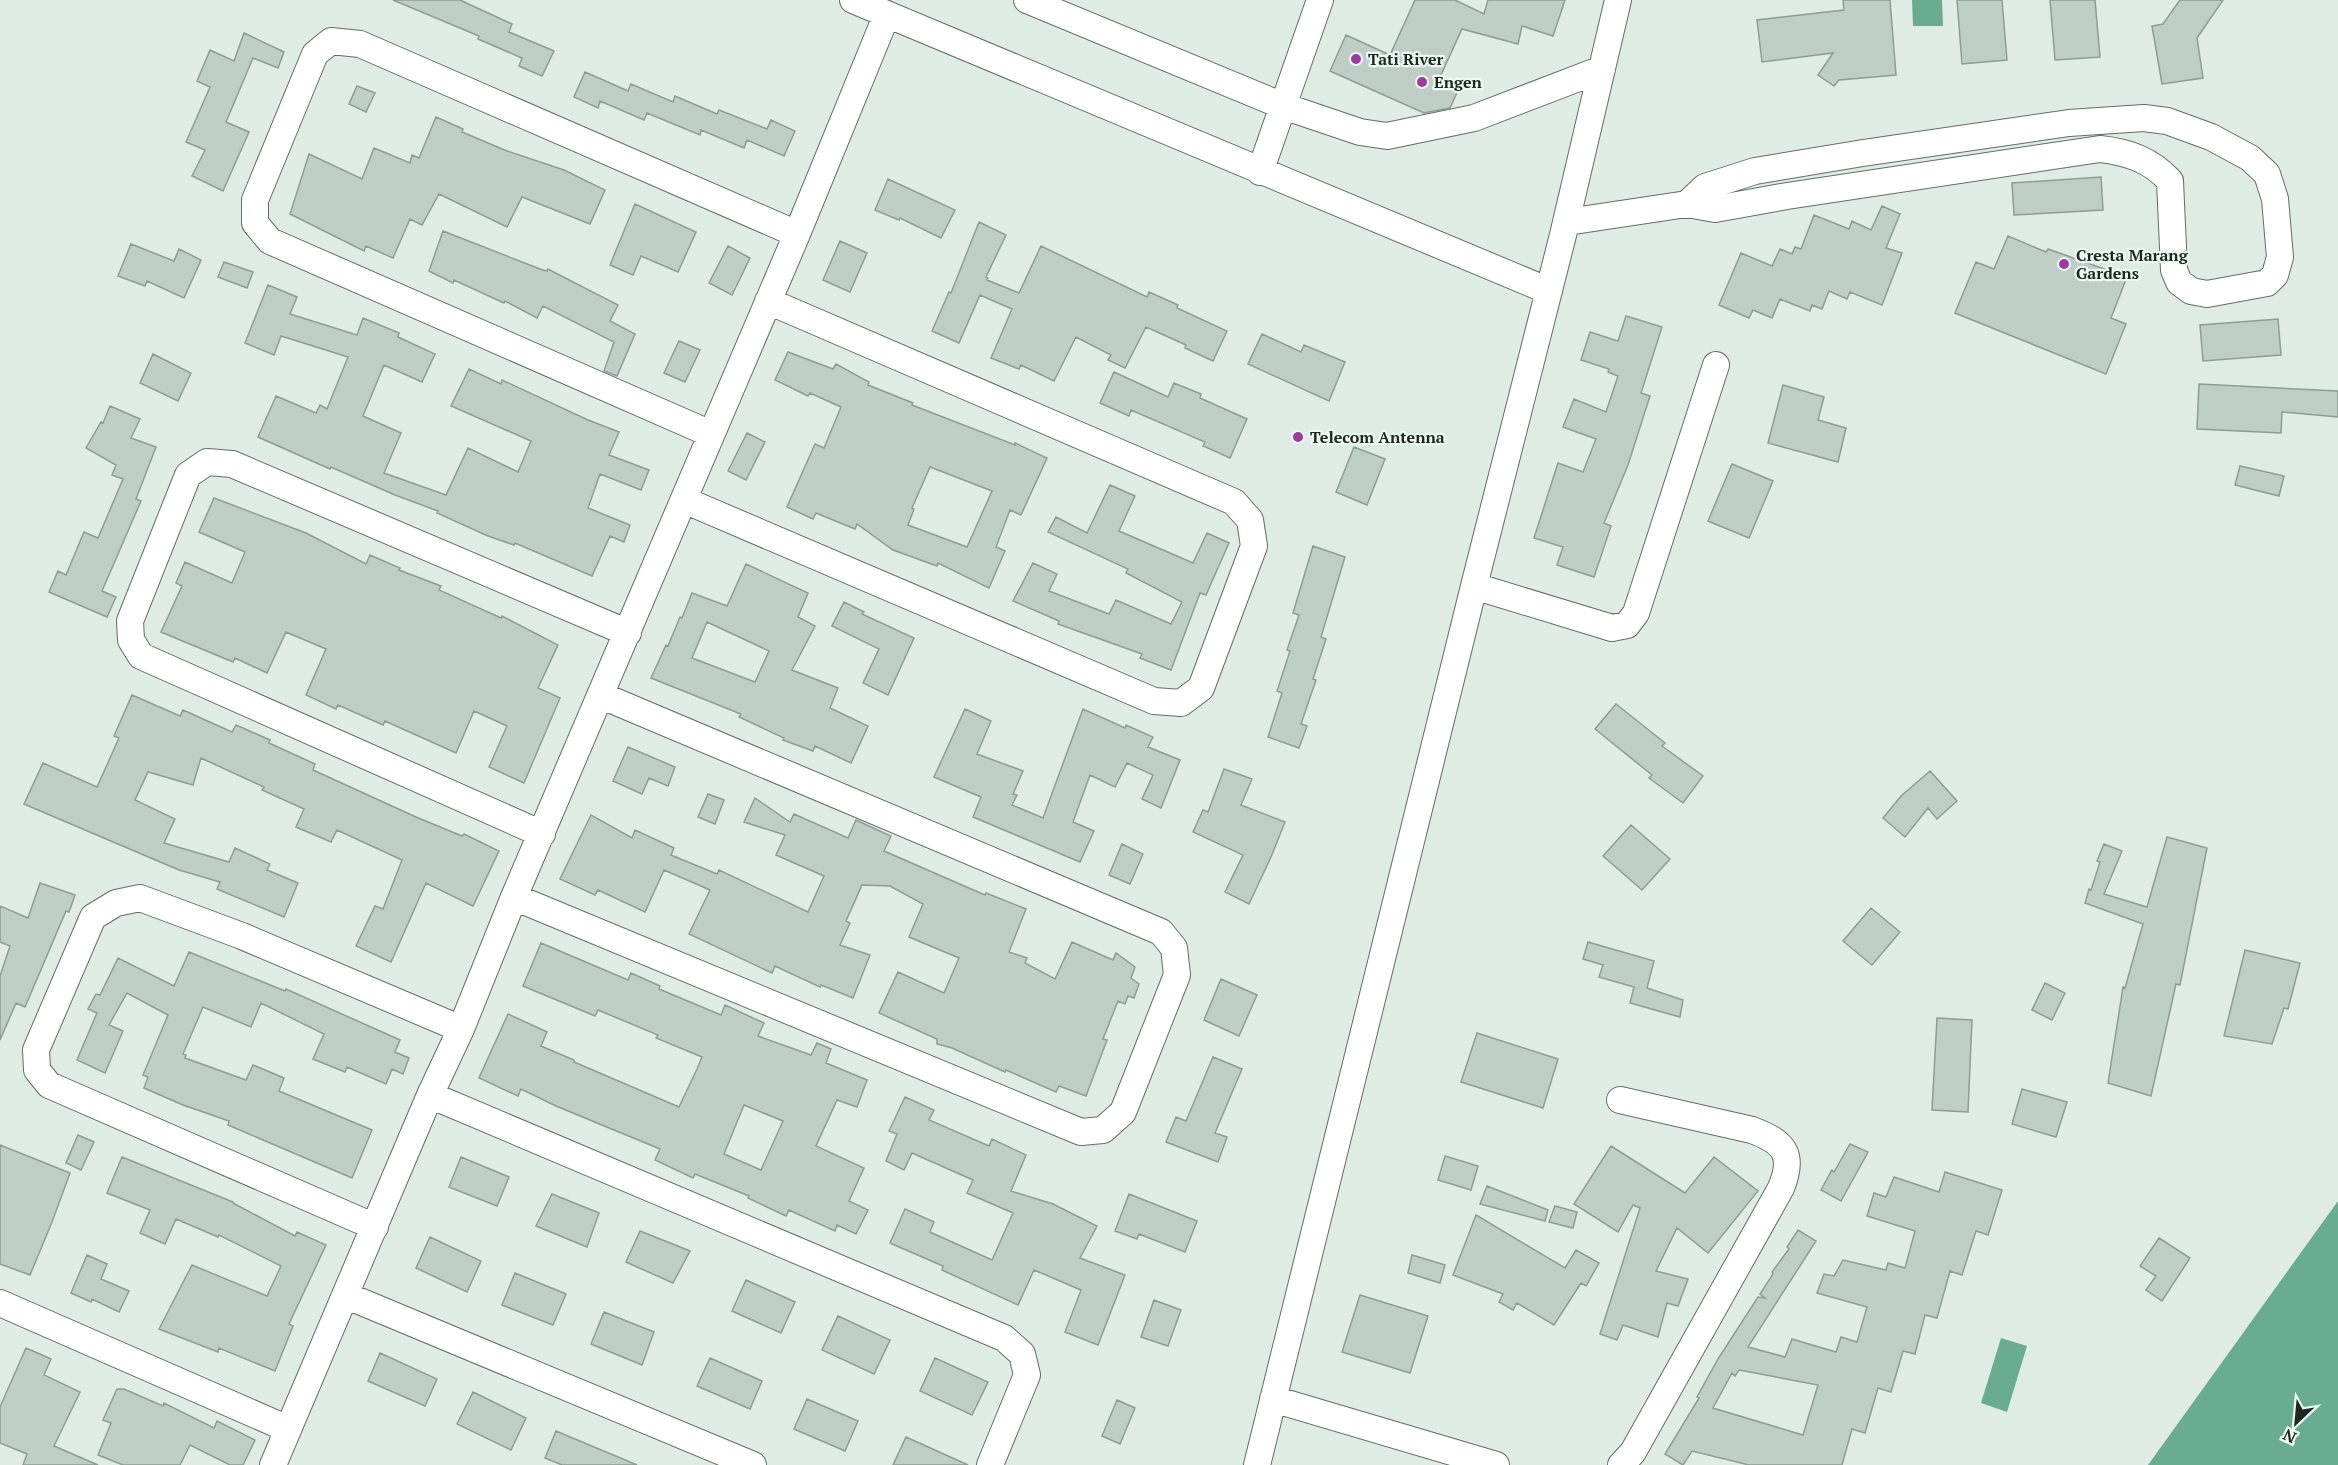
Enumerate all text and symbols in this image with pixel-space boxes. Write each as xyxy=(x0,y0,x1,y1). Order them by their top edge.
place label: Tati River xyxy=(1368,48,1444,70)
marker: Tati River xyxy=(1349,52,1363,66)
place label: Engen xyxy=(1434,71,1483,93)
marker: Engen xyxy=(1415,75,1429,89)
place label: Cresta Marang Gardens xyxy=(2076,244,2189,284)
marker: Cresta Marang Gardens xyxy=(2057,257,2071,271)
place label: Telecom Antenna xyxy=(1310,426,1445,448)
marker: Telecom Antenna xyxy=(1291,430,1305,444)
north arrow xyxy=(2266,1393,2326,1453)
text: N xyxy=(2279,1424,2300,1449)

